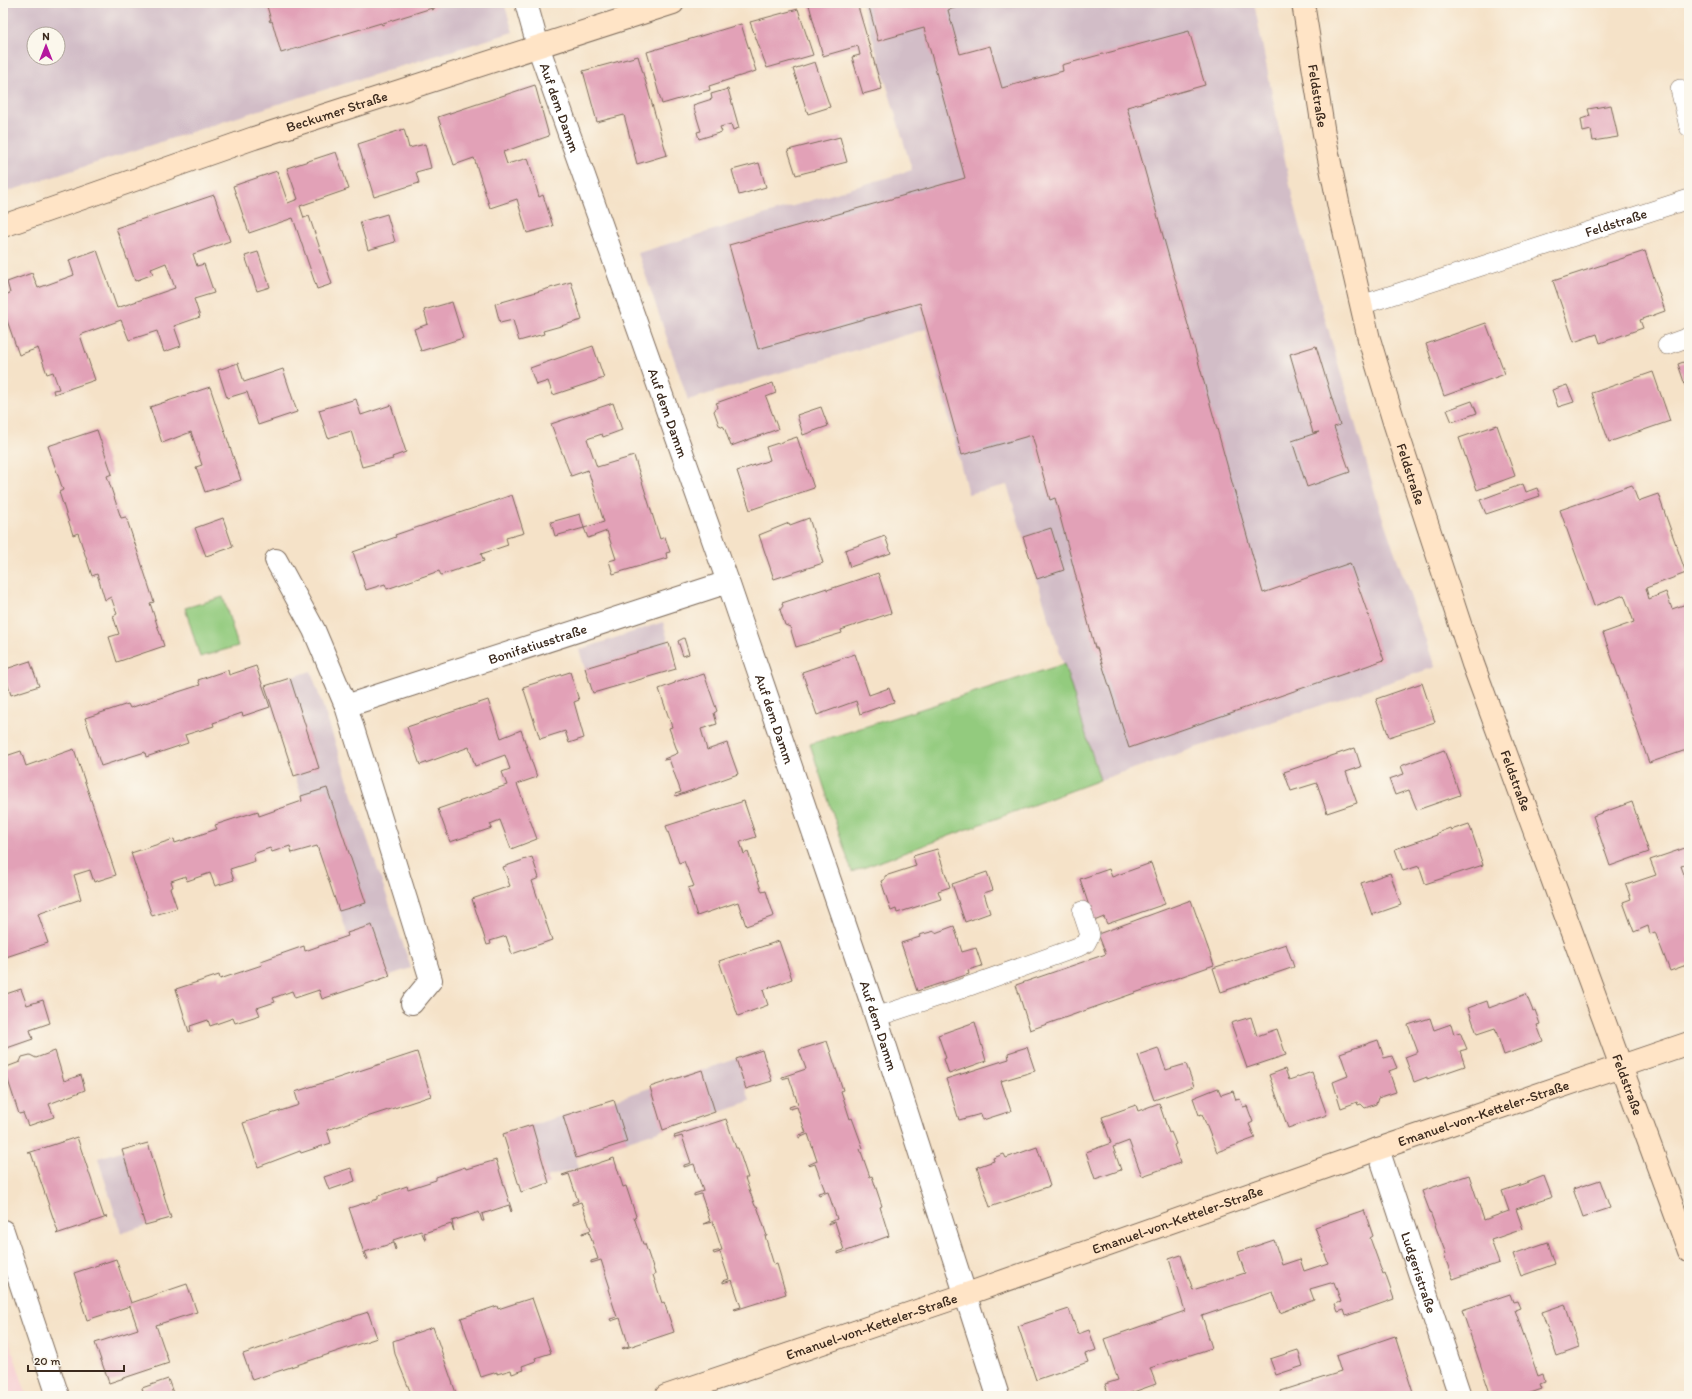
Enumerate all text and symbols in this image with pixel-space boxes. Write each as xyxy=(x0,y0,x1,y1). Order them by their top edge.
north arrow xyxy=(26,26,66,66)
text: N xyxy=(42,30,50,43)
street label: Auf dem Damm xyxy=(536,61,583,155)
street label: Feldstraße xyxy=(1304,63,1331,129)
street label: Beckumer Straße xyxy=(284,87,390,136)
street label: Feldstraße xyxy=(1583,205,1649,241)
street label: Auf dem Damm xyxy=(644,366,692,461)
street label: Feldstraße xyxy=(1393,441,1429,507)
street label: Bonifatiusstraße xyxy=(486,620,589,668)
street label: Auf dem Damm xyxy=(751,672,798,767)
street label: Feldstraße xyxy=(1496,748,1535,814)
street label: Auf dem Damm xyxy=(856,979,901,1074)
street label: Feldstraße xyxy=(1608,1052,1646,1118)
street label: Emanuel-von-Ketteler-Straße xyxy=(1396,1076,1572,1151)
street label: Emanuel-von-Ketteler-Straße xyxy=(1090,1182,1266,1258)
street label: Ludgeristraße xyxy=(1397,1230,1440,1316)
street label: Emanuel-von-Ketteler-Straße xyxy=(784,1290,960,1364)
scale bar xyxy=(28,1347,124,1373)
text: 20 m xyxy=(34,1354,61,1368)

